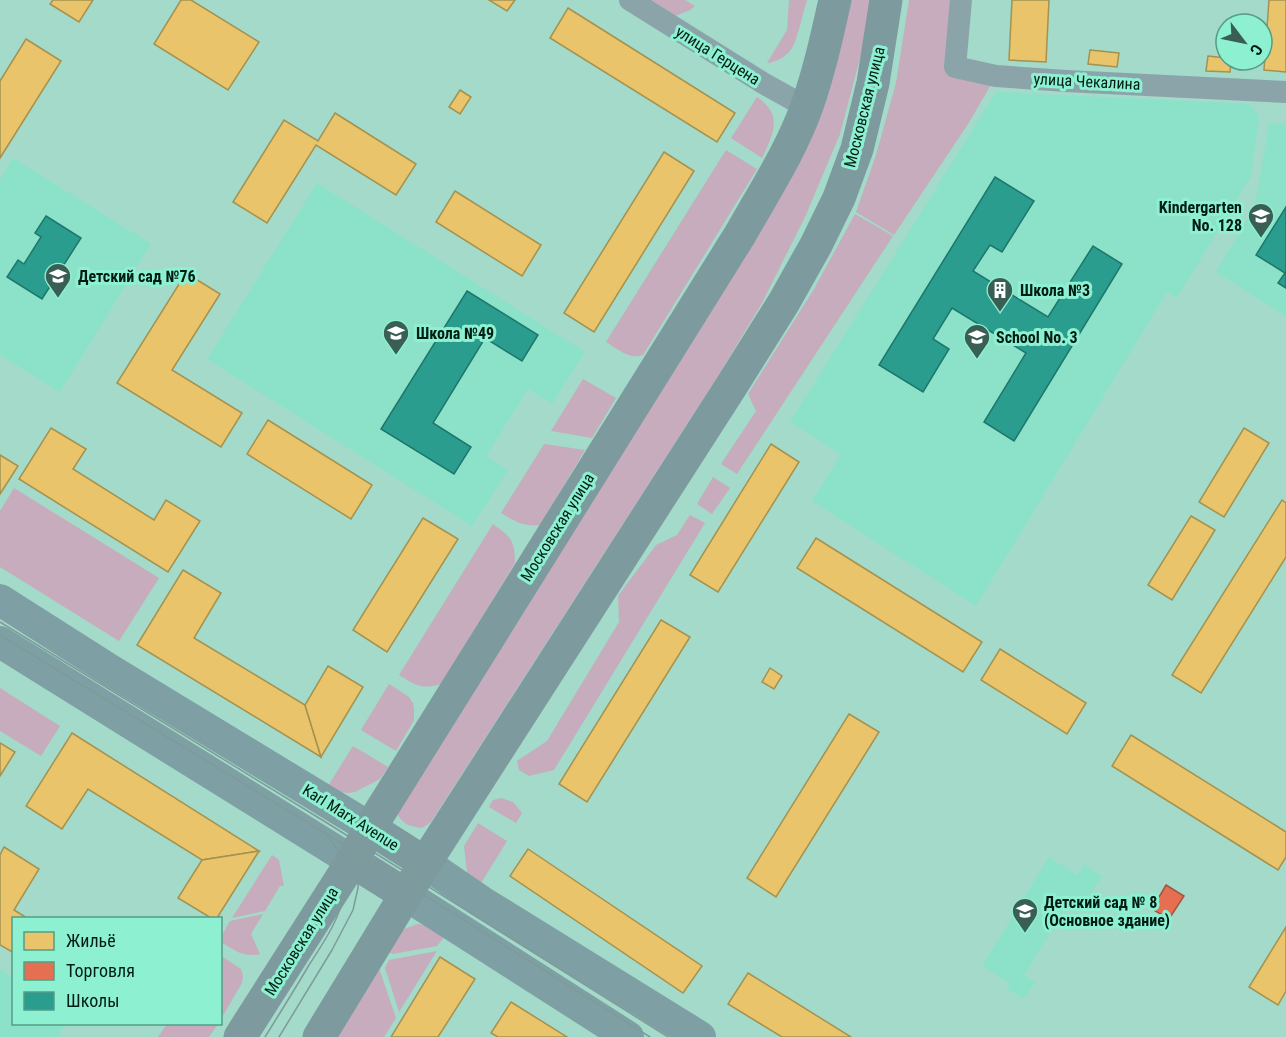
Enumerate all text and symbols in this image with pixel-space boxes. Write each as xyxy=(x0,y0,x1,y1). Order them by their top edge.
north arrow xyxy=(1214,12,1274,72)
street label: улица Герцена xyxy=(672,22,763,89)
text: С xyxy=(1246,41,1267,59)
street label: Московская улица xyxy=(840,45,889,170)
street label: улица Чекалина xyxy=(1033,69,1141,94)
place label: Kindergarten No. 128 xyxy=(1159,198,1242,235)
school or university icon: Kindergarten No. 128 xyxy=(1246,201,1276,239)
school or university icon: Детский сад №76 xyxy=(43,261,73,299)
place label: Детский сад №76 xyxy=(78,267,196,286)
building icon: Школа №3 xyxy=(985,275,1015,313)
place label: Школа №3 xyxy=(1020,281,1090,300)
school or university icon: Школа №49 xyxy=(381,318,411,356)
school or university icon: School No. 3 xyxy=(962,322,992,360)
place label: Школа №49 xyxy=(416,324,494,343)
place label: School No. 3 xyxy=(996,328,1078,347)
street label: Московская улица xyxy=(517,470,598,585)
street label: Karl Marx Avenue xyxy=(299,780,402,855)
street label: Московская улица xyxy=(261,884,342,999)
place label: Детский сад № 8 (Основное здание) xyxy=(1044,893,1170,930)
school or university icon: Детский сад № 8 (Основное здание) xyxy=(1010,896,1040,934)
legend xyxy=(12,917,222,1025)
text: Жильё xyxy=(66,930,116,951)
text: Торговля xyxy=(66,960,135,981)
text: Школы xyxy=(66,990,119,1011)

